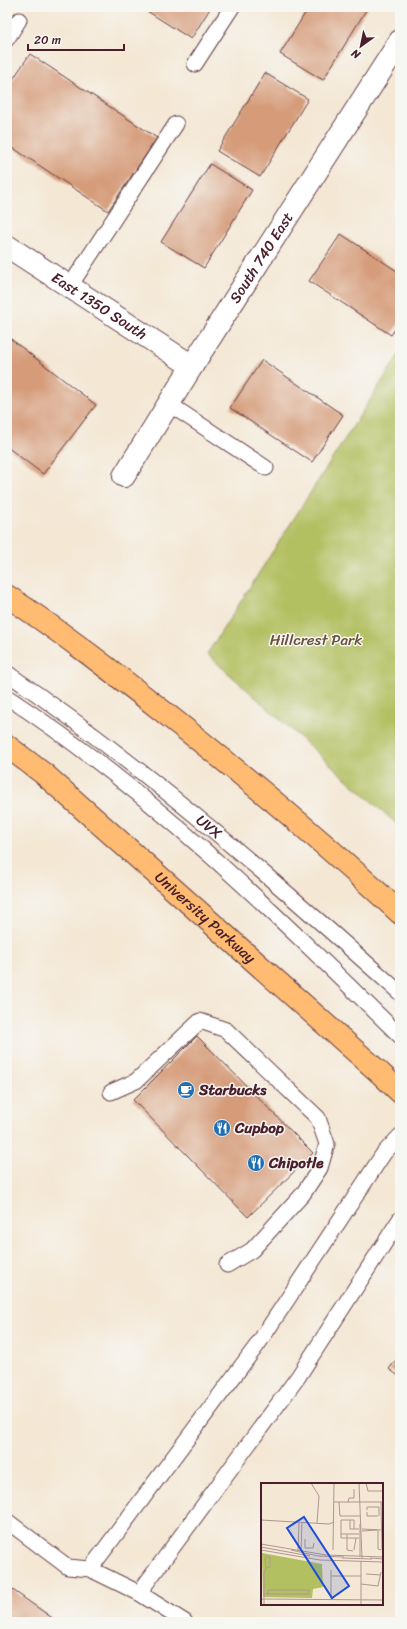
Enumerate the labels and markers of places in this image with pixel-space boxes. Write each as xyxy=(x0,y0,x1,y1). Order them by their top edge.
place label: Starbucks xyxy=(198,1077,267,1103)
cafe icon: Starbucks xyxy=(176,1080,196,1100)
place label: Cupbop xyxy=(234,1115,284,1141)
restaurant icon: Cupbop xyxy=(212,1118,232,1138)
place label: Chipotle xyxy=(268,1150,324,1176)
restaurant icon: Chipotle xyxy=(246,1153,266,1173)

